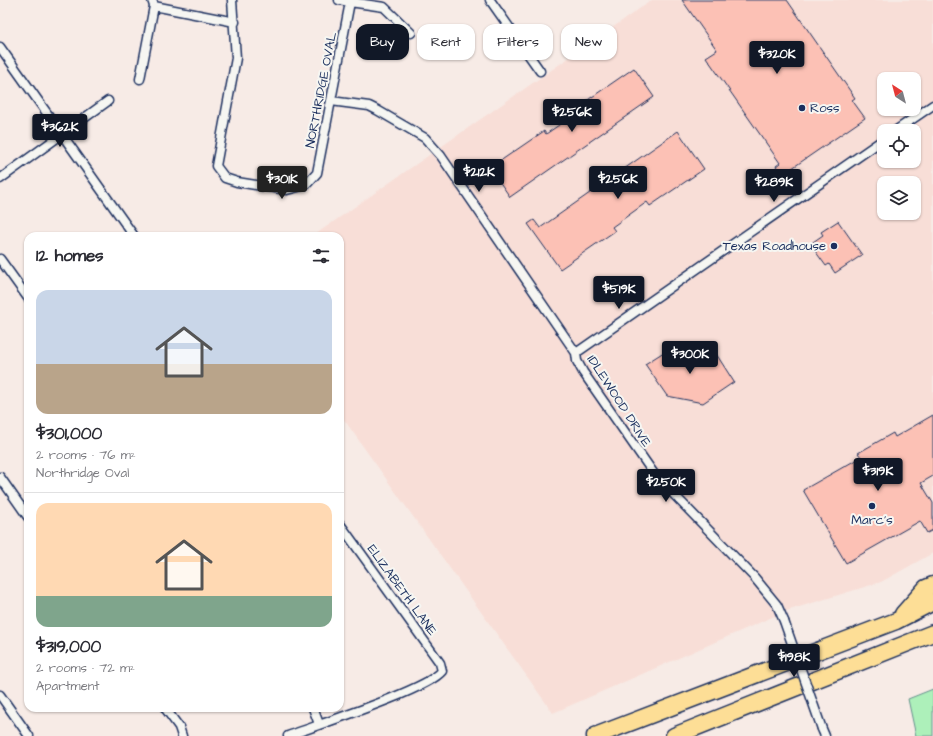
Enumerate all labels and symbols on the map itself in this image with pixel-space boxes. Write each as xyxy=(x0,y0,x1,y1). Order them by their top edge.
street label: NORTHRIDGE OVAL xyxy=(301,30,341,150)
pin: $320K xyxy=(749,41,805,75)
north arrow xyxy=(877,72,921,116)
pin: $256K xyxy=(544,99,600,133)
place label: Ross xyxy=(810,99,840,117)
marker: Ross xyxy=(797,103,807,113)
pin: $362K xyxy=(32,114,88,148)
pin: $212K xyxy=(451,159,507,193)
pin: $301K xyxy=(254,166,310,200)
pin: $256K xyxy=(590,166,646,200)
pin: $289K xyxy=(746,169,802,203)
place label: Texas Roadhouse xyxy=(723,237,826,255)
marker: Texas Roadhouse xyxy=(829,241,839,251)
pin: $519K xyxy=(591,276,647,310)
pin: $300K xyxy=(662,341,718,375)
street label: IDLEWOOD DRIVE xyxy=(583,352,656,451)
pin: $319K xyxy=(850,458,906,492)
pin: $250K xyxy=(638,469,694,503)
marker: Marc's xyxy=(867,501,877,511)
place label: Marc's xyxy=(851,511,893,529)
street label: ELIZABETH LANE xyxy=(363,541,441,639)
pin: $198K xyxy=(766,644,822,678)

